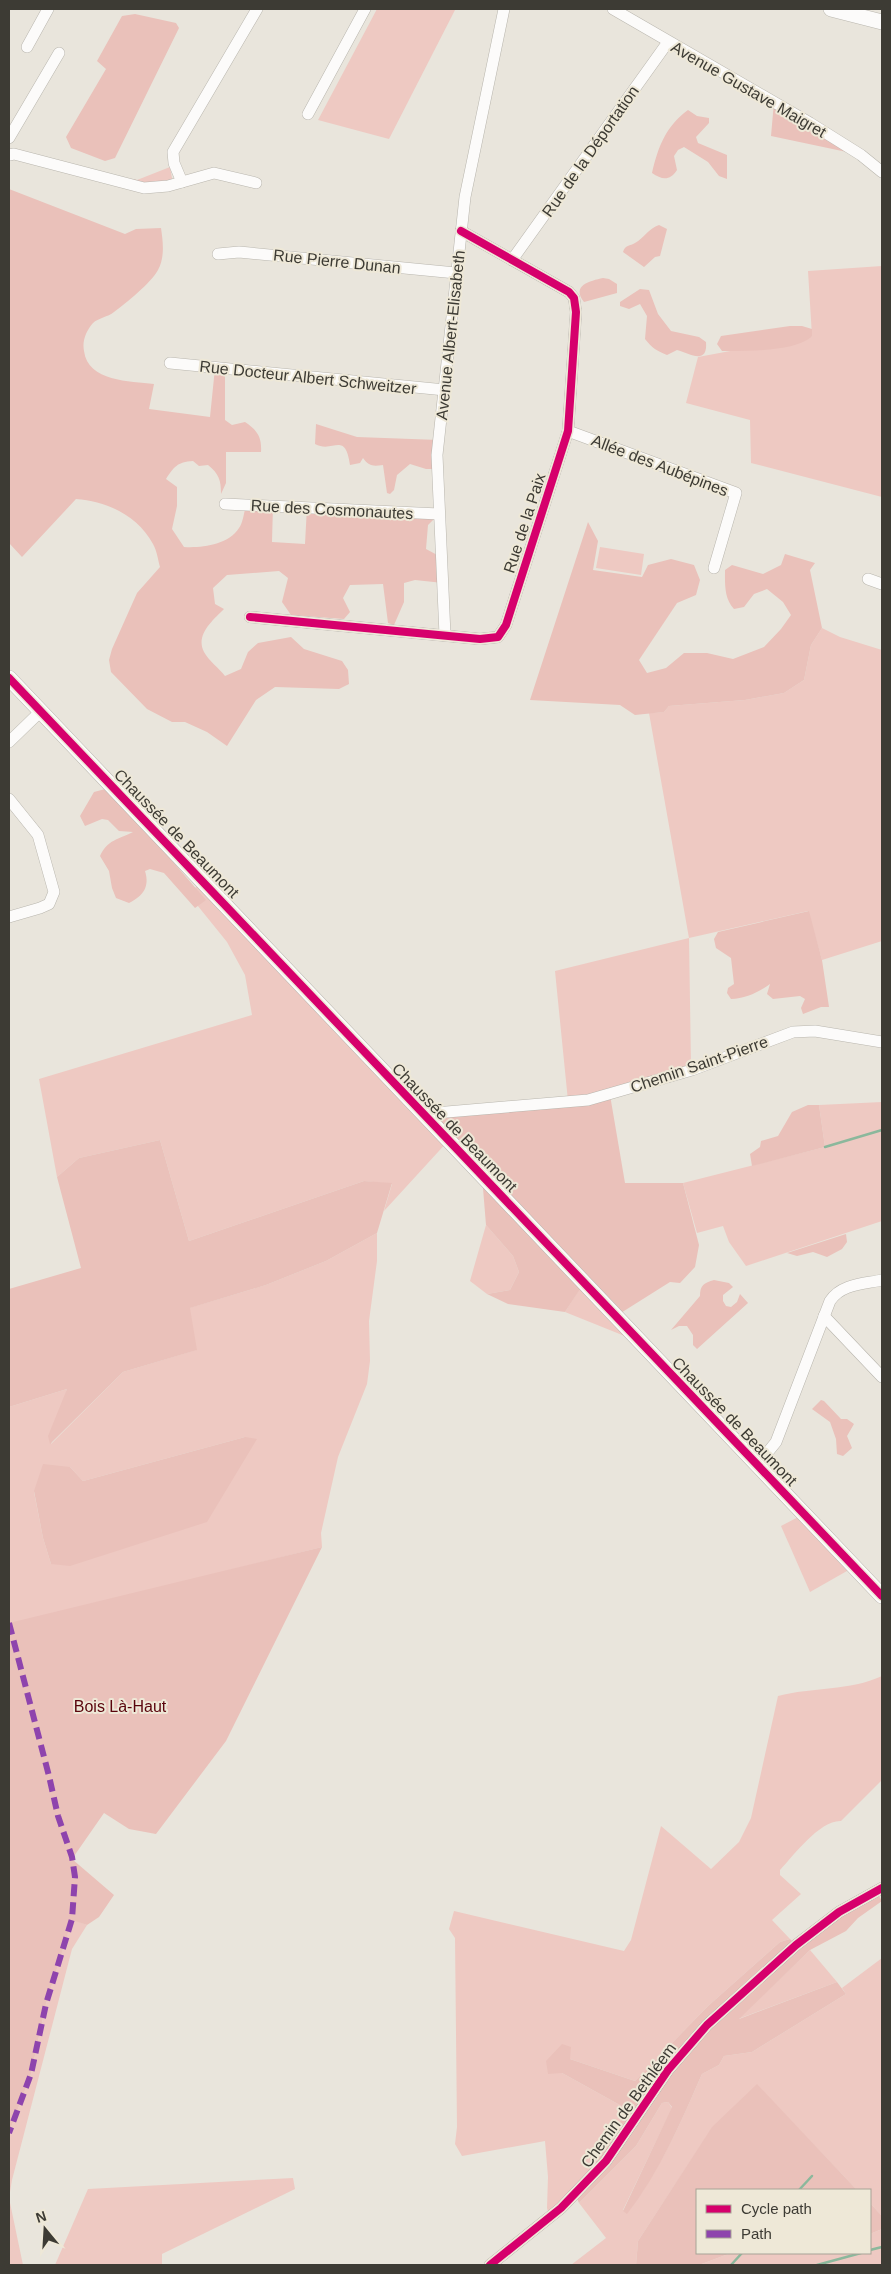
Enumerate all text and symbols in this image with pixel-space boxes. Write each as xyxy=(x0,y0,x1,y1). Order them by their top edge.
street label: Avenue Gustave Maigret xyxy=(668,38,830,141)
street label: Rue de la Déportation xyxy=(539,83,642,220)
street label: Rue Pierre Dunan xyxy=(272,246,402,277)
street label: Avenue Albert-Elisabeth xyxy=(433,249,468,421)
street label: Rue Docteur Albert Schweitzer xyxy=(199,358,418,397)
street label: Allée des Aubépines xyxy=(589,432,731,499)
street label: Rue de la Paix xyxy=(500,471,549,575)
street label: Rue des Cosmonautes xyxy=(250,497,414,522)
street label: Chaussée de Beaumont xyxy=(111,766,243,901)
street label: Chemin Saint-Pierre xyxy=(628,1033,770,1096)
street label: Chaussée de Beaumont xyxy=(389,1060,521,1195)
street label: Chaussée de Beaumont xyxy=(669,1354,801,1489)
park label: Bois Là-Haut xyxy=(74,1698,167,1715)
street label: Chemin de Bethléem xyxy=(578,2040,679,2171)
legend xyxy=(696,2189,871,2254)
text: Cycle path xyxy=(741,2200,812,2217)
north arrow xyxy=(20,2204,70,2254)
text: N xyxy=(34,2207,48,2226)
text: Path xyxy=(741,2225,772,2242)

